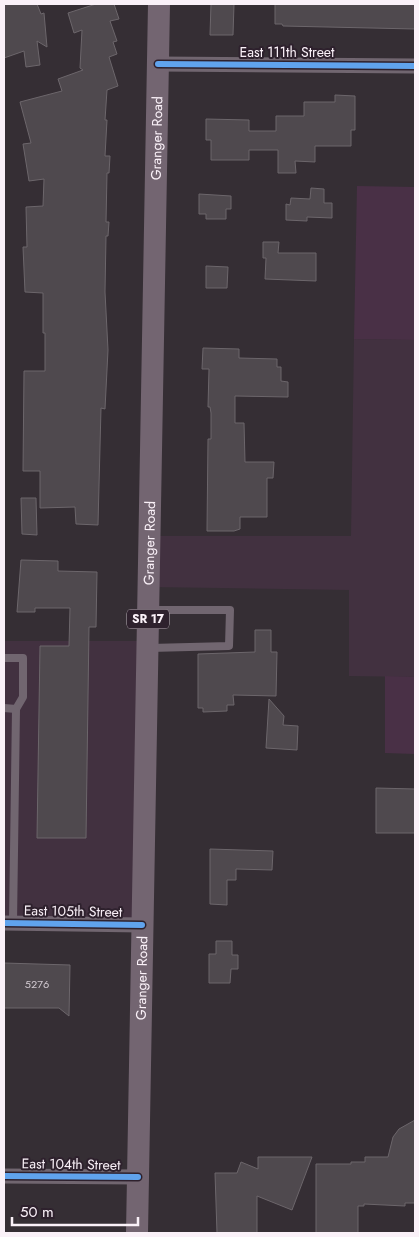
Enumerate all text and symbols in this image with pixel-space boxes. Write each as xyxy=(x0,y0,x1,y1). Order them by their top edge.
street label: East 111th Street xyxy=(240,42,335,62)
street label: Granger Road xyxy=(146,96,167,180)
street label: Granger Road xyxy=(139,501,160,585)
road number: SR 17 xyxy=(127,610,169,628)
street label: East 105th Street xyxy=(24,900,123,922)
street label: Granger Road xyxy=(131,936,152,1020)
house number: 5276 xyxy=(25,976,49,992)
street label: East 104th Street xyxy=(21,1153,121,1175)
scale bar xyxy=(12,1194,139,1226)
text: 50 m xyxy=(20,1201,54,1223)

